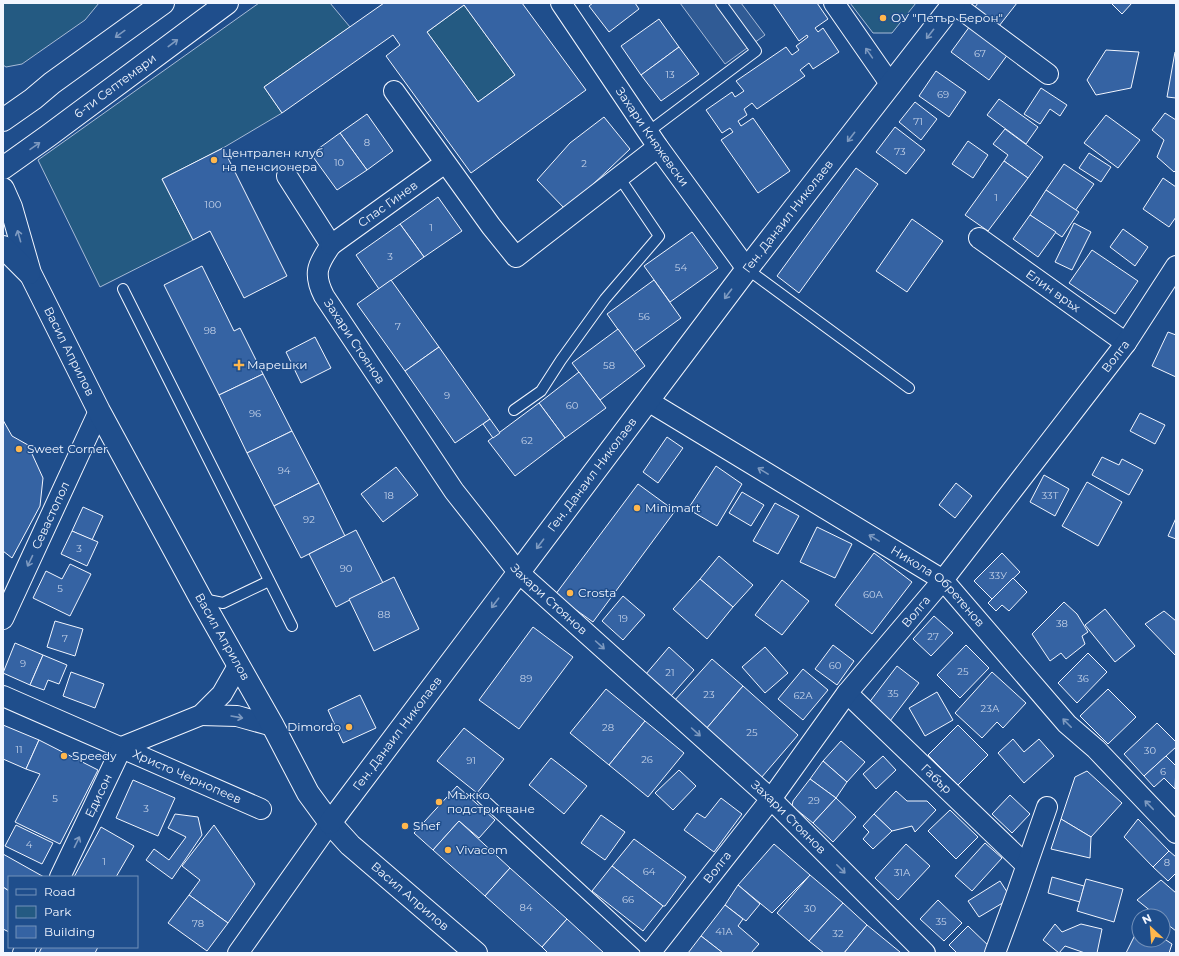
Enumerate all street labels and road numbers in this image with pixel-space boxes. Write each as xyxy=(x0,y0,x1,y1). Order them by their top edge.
street label: 6-ти Септември xyxy=(71,50,159,121)
street label: Захари Княжевски xyxy=(613,84,692,189)
street label: Ген. Данаил Николаев xyxy=(739,157,836,276)
street label: Спас Гинев xyxy=(355,177,420,230)
street label: Елин връх xyxy=(1023,266,1084,315)
street label: Захари Стоянов xyxy=(321,296,388,387)
street label: Васил Априлов xyxy=(41,304,98,398)
street label: Волга xyxy=(1098,337,1132,375)
street label: Ген. Данаил Николаев xyxy=(544,414,640,534)
street label: Севастопол xyxy=(28,479,72,552)
street label: Никола Обретенов xyxy=(888,542,988,630)
street label: Захари Стоянов xyxy=(507,561,591,638)
street label: Васил Априлов xyxy=(192,590,254,683)
street label: Волга xyxy=(898,592,933,630)
street label: Ген. Данаил Николаев xyxy=(349,673,445,793)
street label: Христо Чернопеев xyxy=(131,746,244,807)
street label: Габър xyxy=(918,760,955,797)
street label: Едисон xyxy=(82,771,115,820)
street label: Захари Стоянов xyxy=(748,777,829,857)
street label: Волга xyxy=(700,848,734,886)
street label: Васил Априлов xyxy=(368,858,452,934)

